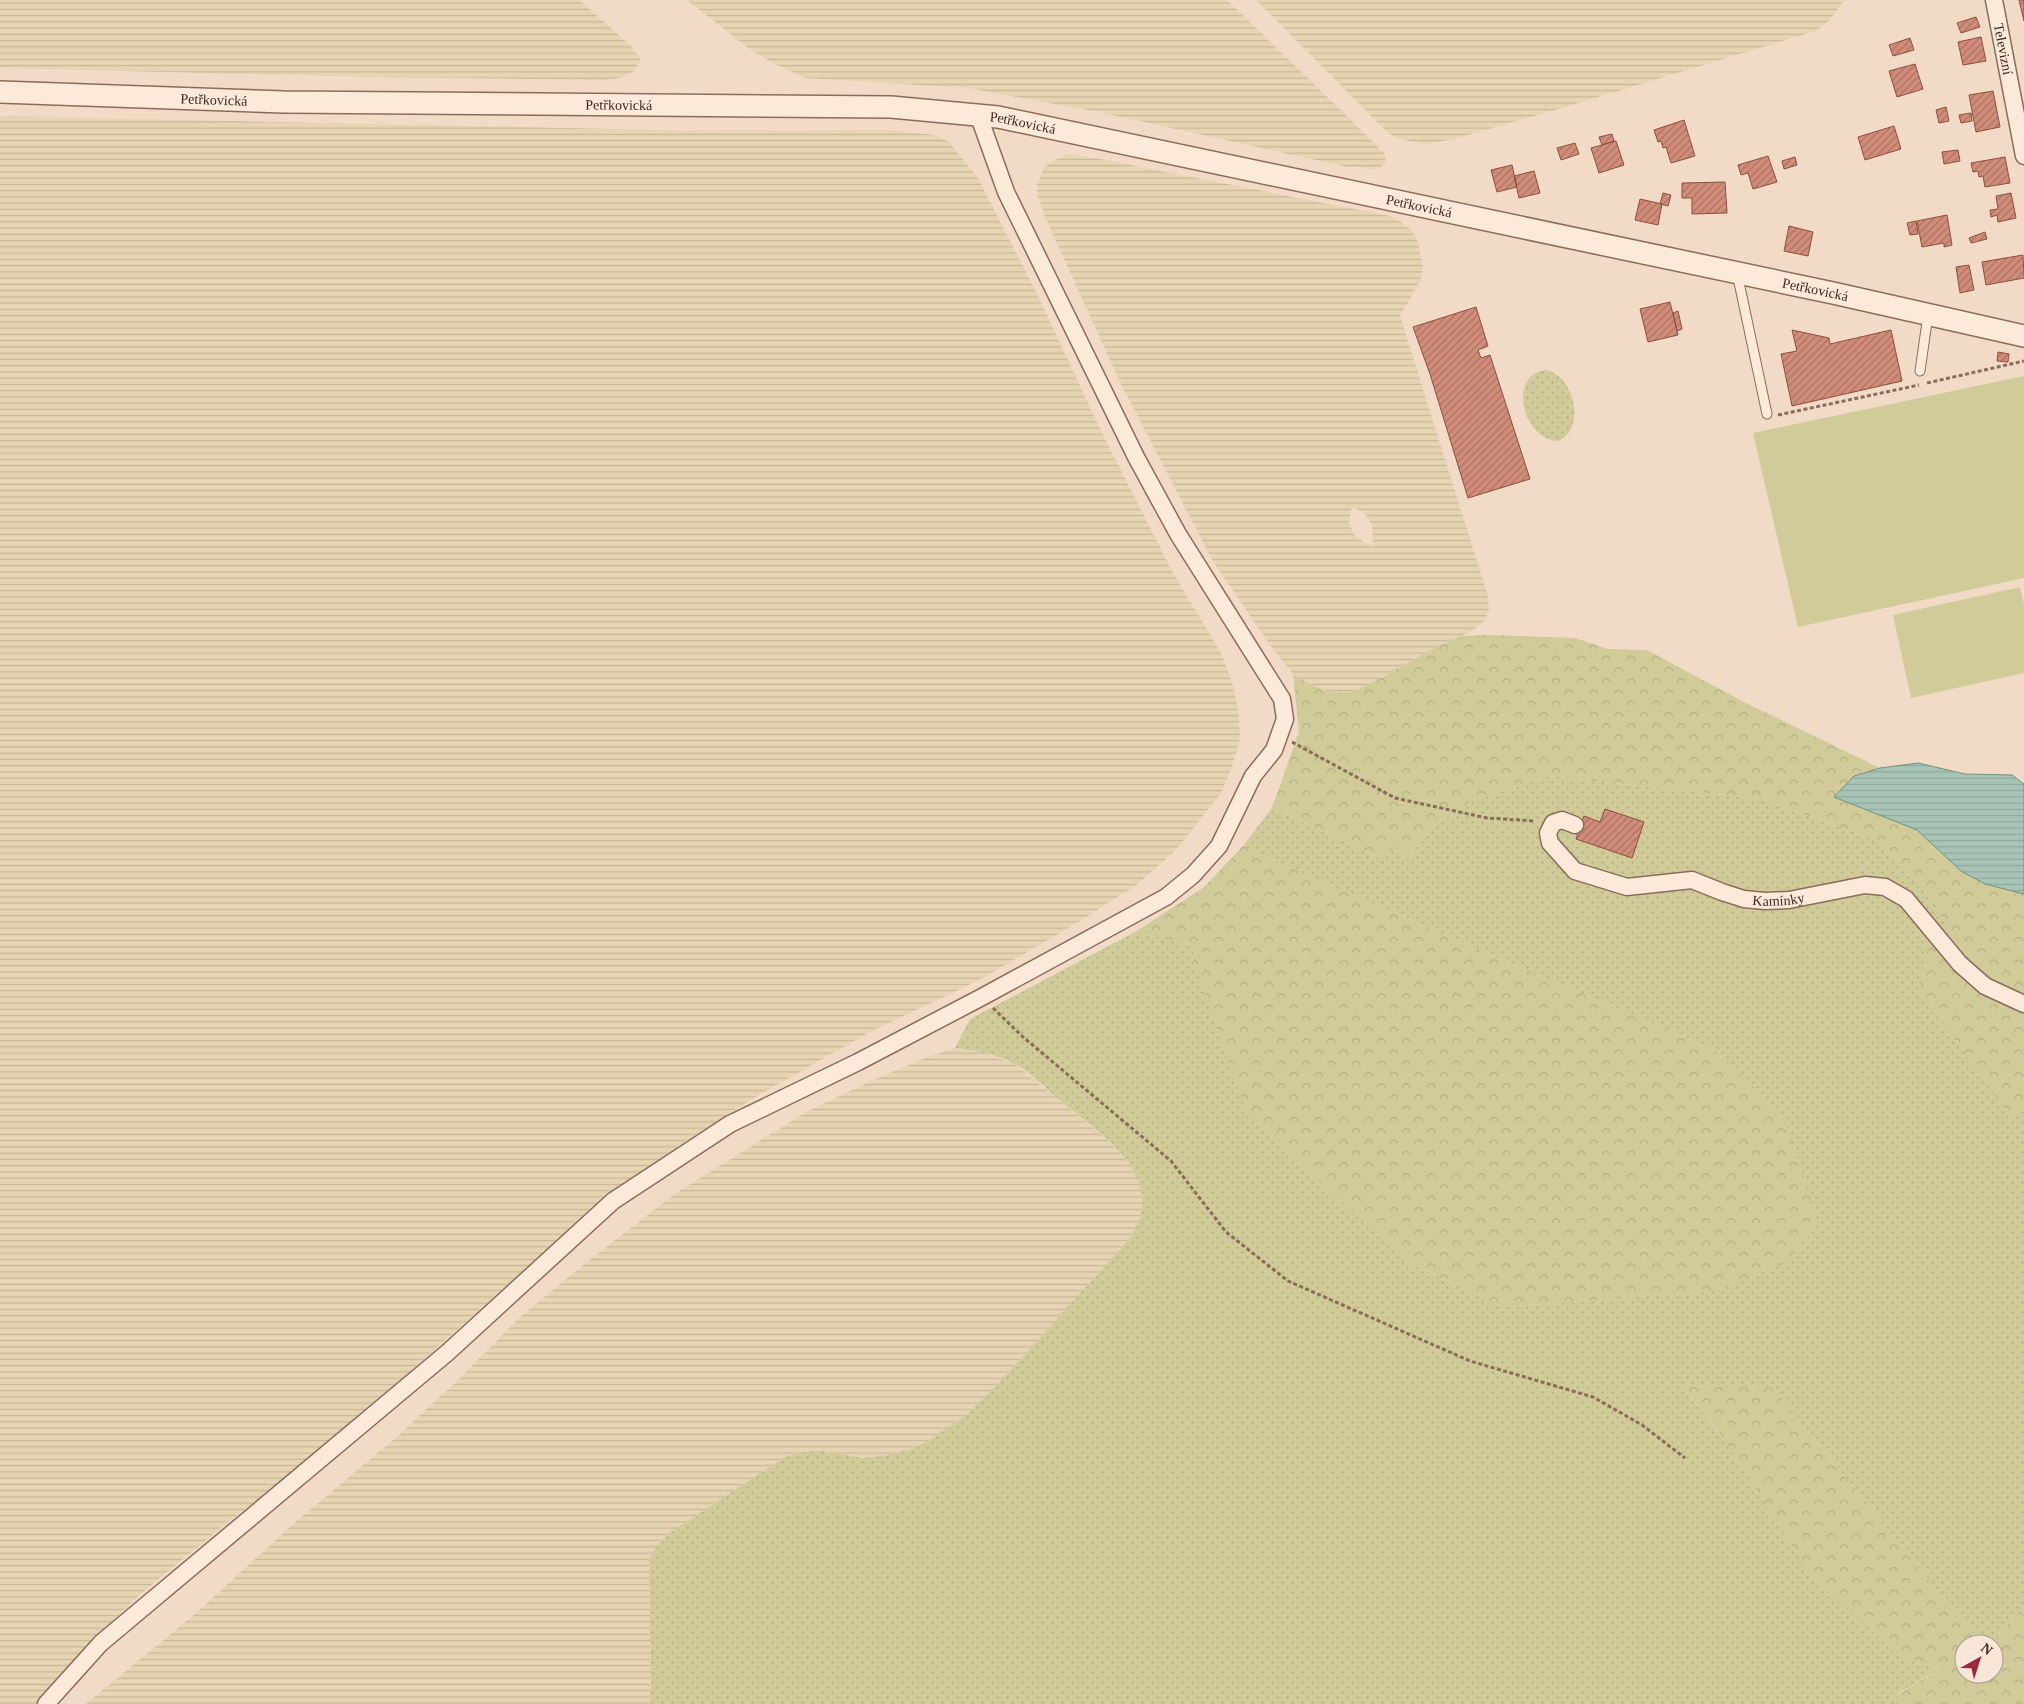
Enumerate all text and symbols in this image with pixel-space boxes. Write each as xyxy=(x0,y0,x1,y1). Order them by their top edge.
street label: Televizní xyxy=(1991,22,2015,76)
street label: Petřkovická xyxy=(180,91,248,109)
street label: Petřkovická xyxy=(585,97,653,113)
street label: Petřkovická xyxy=(989,109,1058,137)
street label: Petřkovická xyxy=(1385,192,1454,221)
street label: Petřkovická xyxy=(1781,276,1850,304)
street label: Kamínky xyxy=(1752,890,1806,909)
north arrow xyxy=(1954,1634,2004,1684)
text: N xyxy=(1978,1640,1996,1658)

